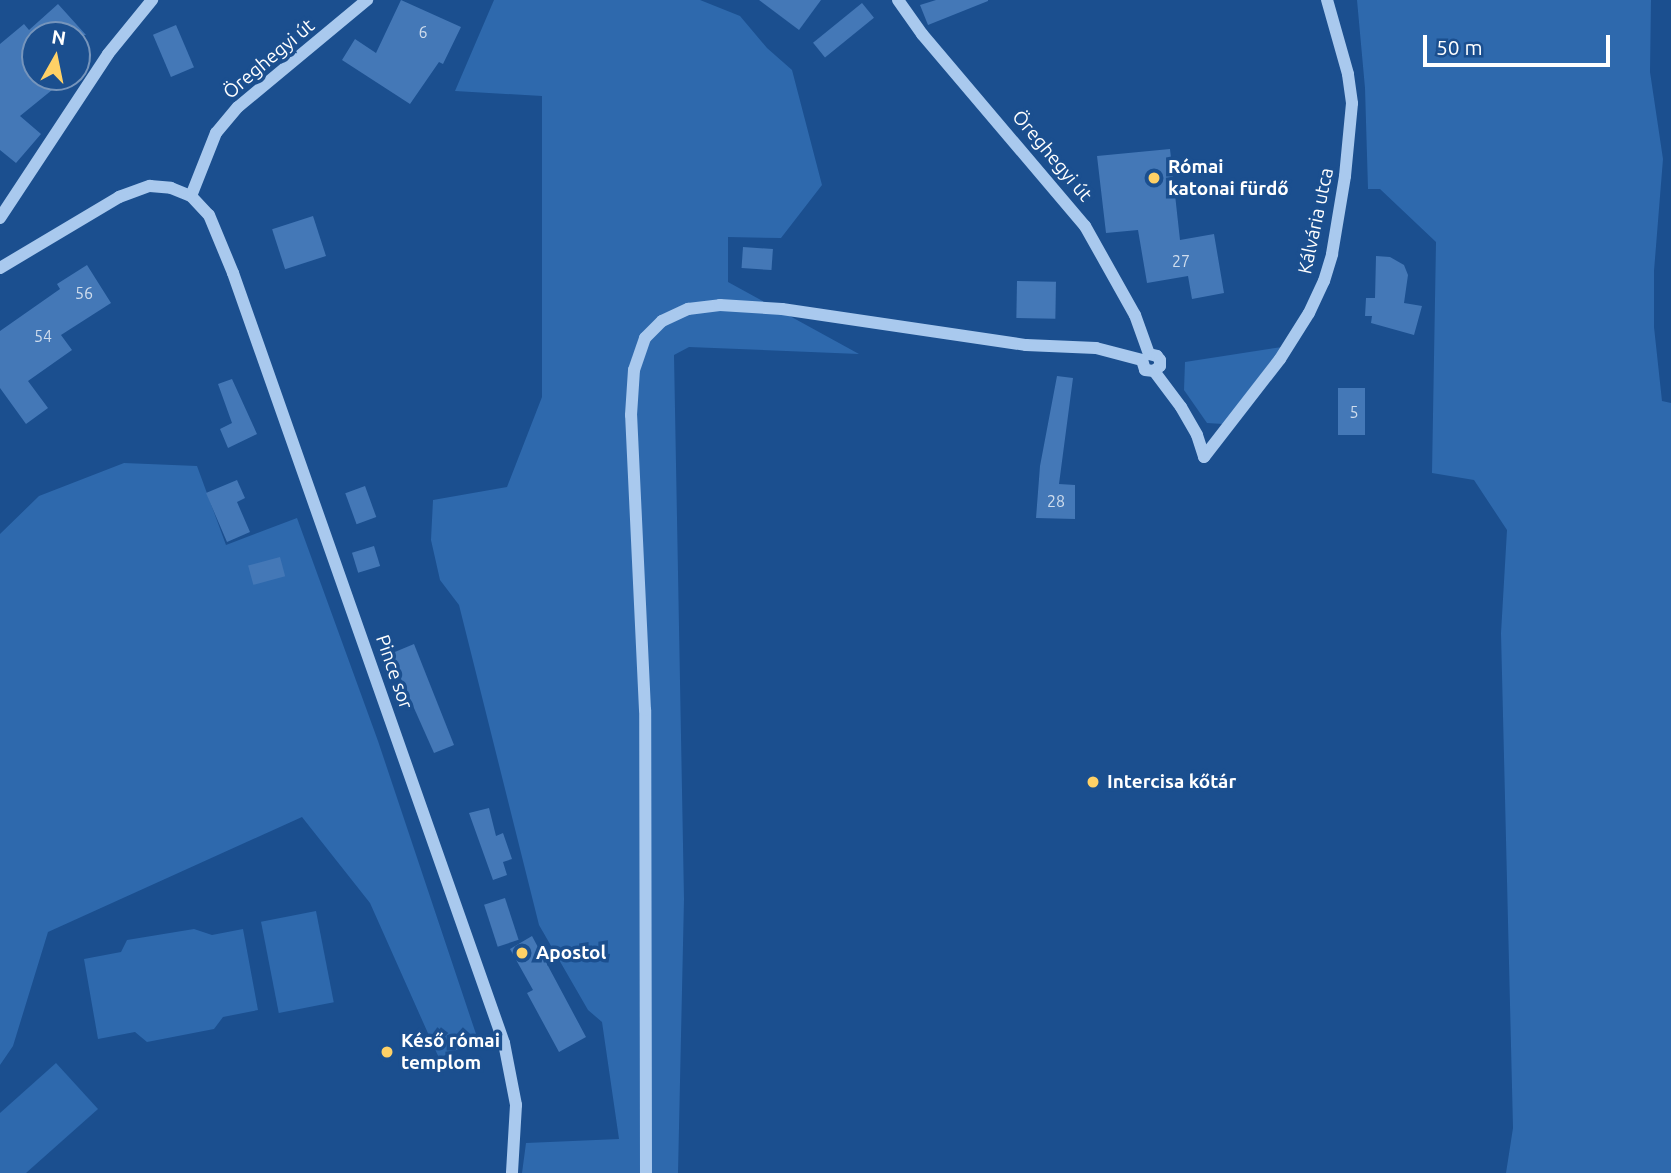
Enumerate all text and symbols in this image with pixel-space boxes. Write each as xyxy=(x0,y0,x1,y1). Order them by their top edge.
street label: Öreghegyi út xyxy=(219,14,319,104)
north arrow xyxy=(21,21,91,91)
scale bar xyxy=(1426,21,1613,65)
house number: 6 xyxy=(418,22,428,42)
text: N xyxy=(50,25,68,49)
text: 50 m xyxy=(1436,35,1483,59)
street label: Öreghegyi út xyxy=(1007,106,1097,206)
place label: Római katonai fürdő xyxy=(1168,156,1289,200)
street label: Kálvária utca xyxy=(1294,166,1338,276)
marker: Római katonai fürdő xyxy=(1146,170,1162,186)
house number: 27 xyxy=(1172,251,1190,271)
house number: 56 xyxy=(75,283,93,303)
house number: 54 xyxy=(34,326,52,346)
house number: 5 xyxy=(1349,402,1359,422)
house number: 28 xyxy=(1047,491,1065,511)
street label: Pince sor xyxy=(371,632,417,712)
place label: Intercisa kőtár xyxy=(1107,771,1236,793)
marker: Intercisa kőtár xyxy=(1085,774,1101,790)
place label: Apostol xyxy=(536,942,606,964)
marker: Apostol xyxy=(514,945,530,961)
place label: Késő római templom xyxy=(401,1030,500,1074)
marker: Késő római templom xyxy=(379,1044,395,1060)

